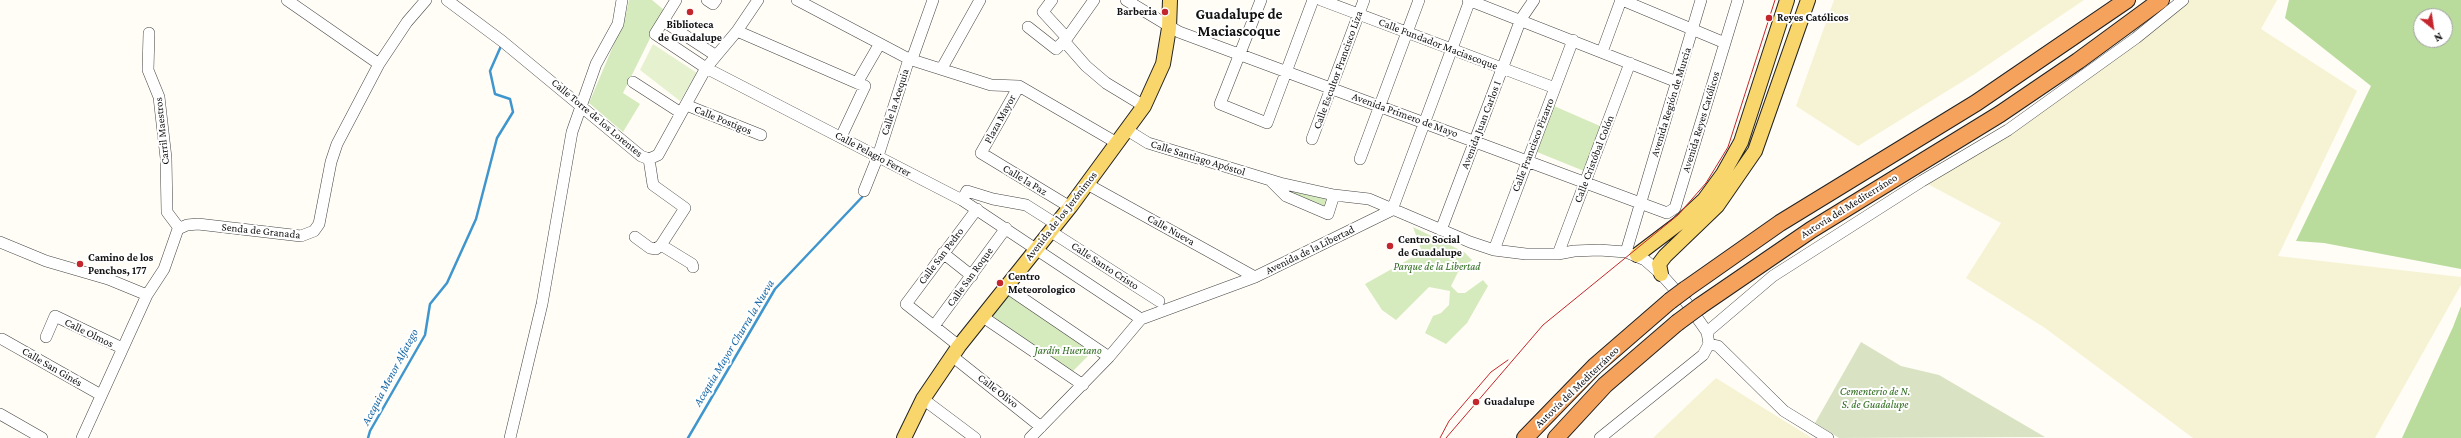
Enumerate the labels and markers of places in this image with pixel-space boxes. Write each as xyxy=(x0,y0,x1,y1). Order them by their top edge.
place label: Barberia xyxy=(1117,5,1157,19)
marker: Biblioteca de Guadalupe xyxy=(685,7,695,17)
marker: Barberia xyxy=(1160,7,1170,17)
place label: Reyes Católicos xyxy=(1777,11,1848,25)
marker: Reyes Católicos xyxy=(1764,13,1774,23)
place label: Biblioteca de Guadalupe xyxy=(658,18,722,44)
place label: Centro Social de Guadalupe xyxy=(1398,233,1462,259)
marker: Centro Social de Guadalupe xyxy=(1385,241,1395,251)
place label: Camino de los Penchos, 177 xyxy=(88,251,153,277)
marker: Camino de los Penchos, 177 xyxy=(75,259,85,269)
place label: Centro Meteorologico xyxy=(1008,270,1075,296)
marker: Centro Meteorologico xyxy=(995,278,1005,288)
place label: Guadalupe xyxy=(1484,395,1535,409)
marker: Guadalupe xyxy=(1471,397,1481,407)

